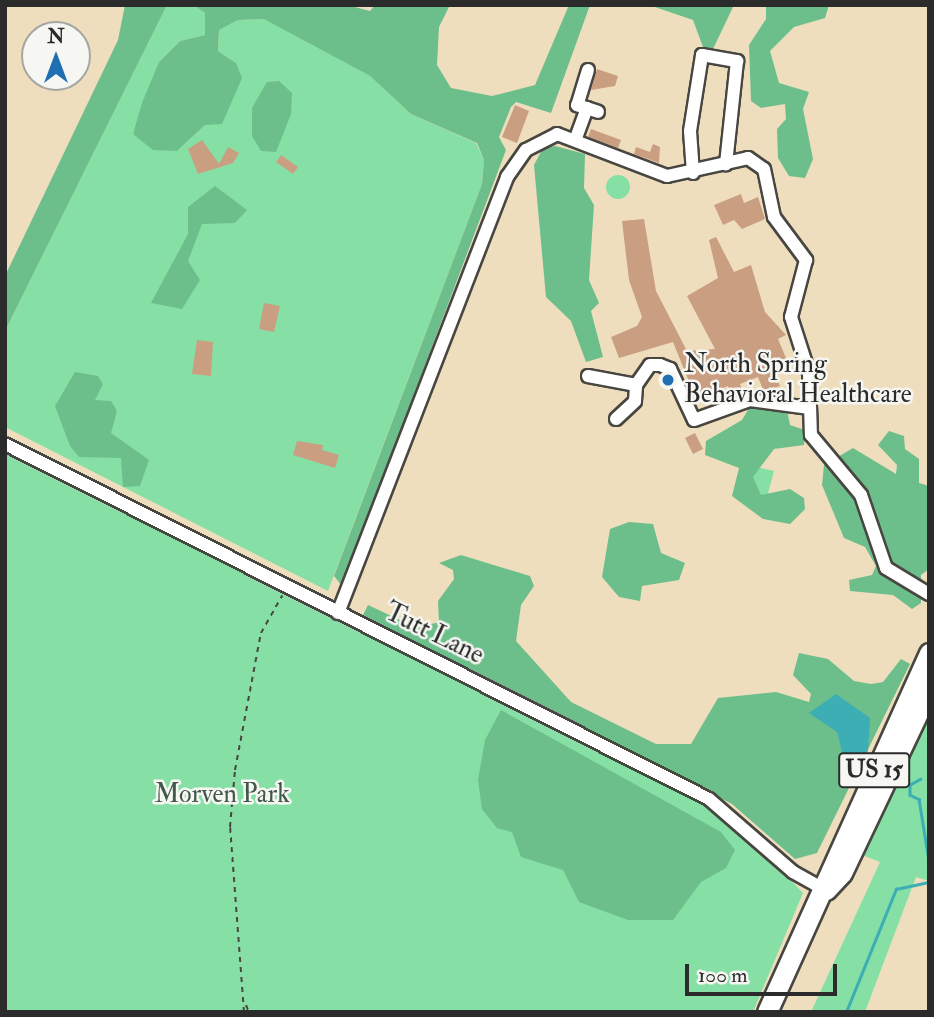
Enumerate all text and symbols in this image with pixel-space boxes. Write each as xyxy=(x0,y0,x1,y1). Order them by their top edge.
north arrow xyxy=(21,21,91,91)
text: N xyxy=(47,25,65,49)
place label: North Spring Behavioral Healthcare xyxy=(684,349,912,410)
marker: North Spring Behavioral Healthcare xyxy=(658,370,678,390)
street label: Tutt Lane xyxy=(379,597,489,671)
road number: US 15 xyxy=(837,750,911,790)
park label: Morven Park xyxy=(154,779,290,811)
scale bar xyxy=(689,950,841,994)
text: 100 m xyxy=(698,962,748,989)

